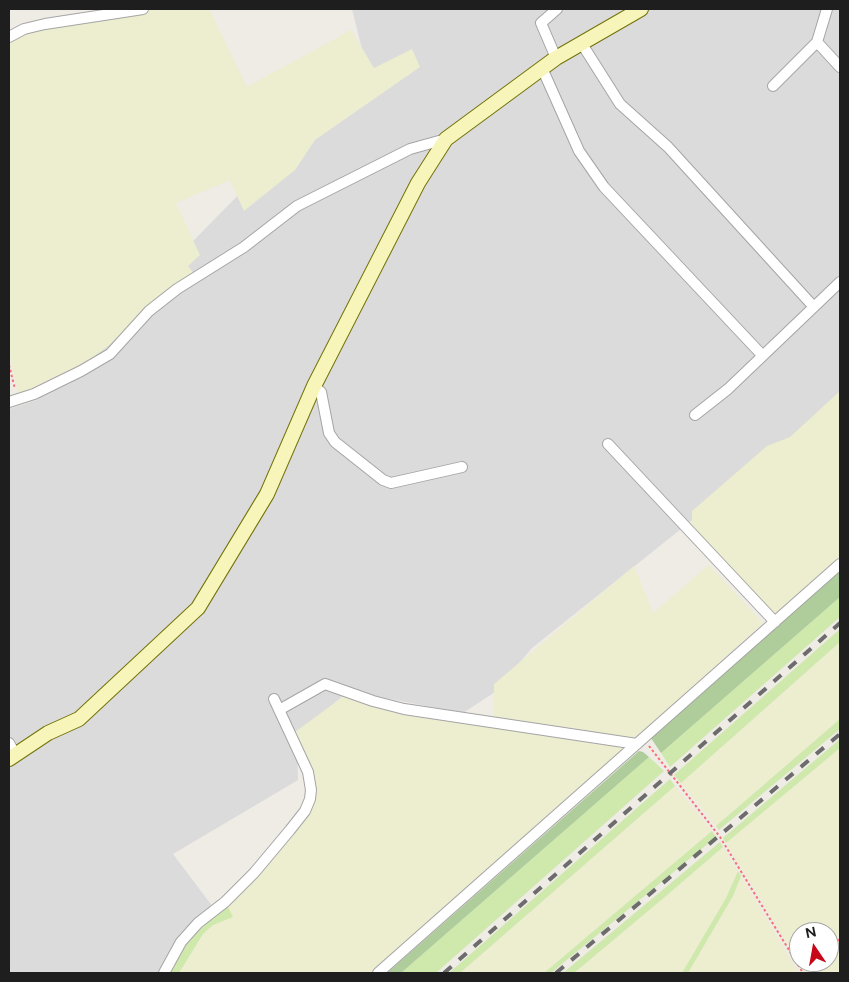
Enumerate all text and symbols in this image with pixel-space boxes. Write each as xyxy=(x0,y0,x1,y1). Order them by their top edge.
north arrow xyxy=(789,922,839,972)
text: N xyxy=(804,923,818,942)

